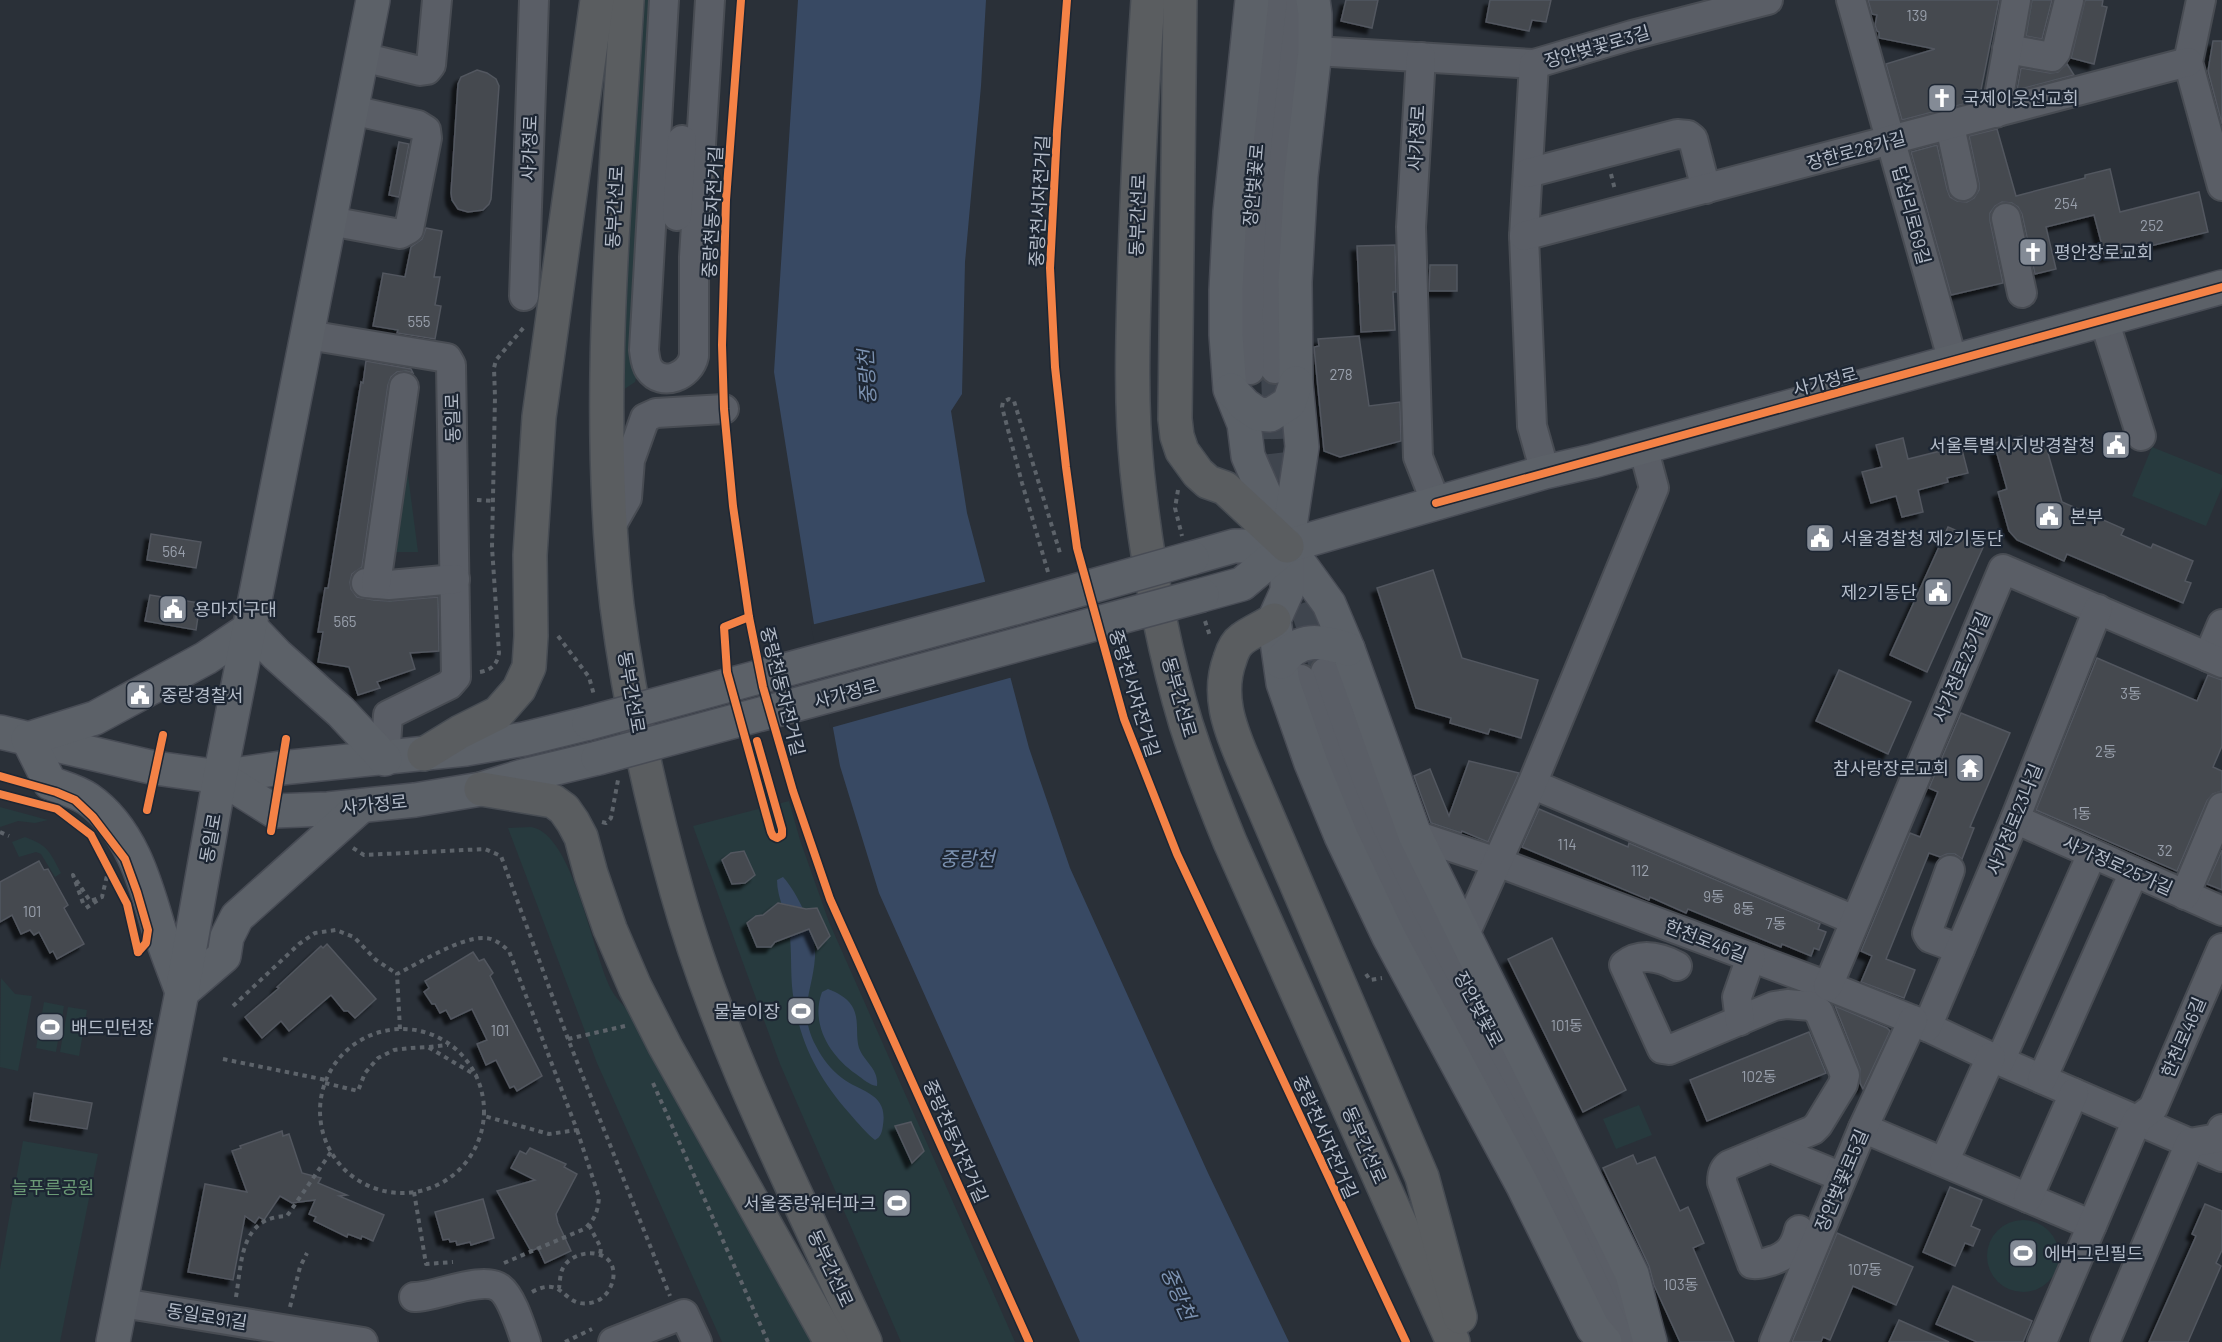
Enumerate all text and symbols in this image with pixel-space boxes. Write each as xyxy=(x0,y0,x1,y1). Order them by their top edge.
house number: 139 xyxy=(1907,6,1927,24)
street label: 장안벚꽃로3길 xyxy=(1542,20,1652,72)
church icon: 국제이웃선교회 xyxy=(1926,82,1958,114)
place label: 국제이웃선교회 xyxy=(1963,87,2079,109)
street label: 사가정로 xyxy=(1403,104,1429,172)
street label: 사가정로 xyxy=(517,115,541,181)
street label: 장한로28가길 xyxy=(1804,126,1908,174)
street label: 중랑천서자전거길 xyxy=(1025,134,1053,268)
street label: 장안벚꽃로 xyxy=(1238,143,1268,227)
street label: 중랑천동자전거길 xyxy=(698,145,726,279)
street label: 답십리로69길 xyxy=(1888,163,1936,267)
street label: 동부간선로 xyxy=(601,165,627,249)
street label: 동부간선로 xyxy=(1125,173,1149,257)
house number: 254 xyxy=(2054,194,2078,212)
house number: 252 xyxy=(2140,216,2164,234)
church icon: 평안장로교회 xyxy=(2017,236,2049,268)
place label: 평안장로교회 xyxy=(2054,241,2153,263)
house number: 555 xyxy=(407,312,431,330)
water label: 중랑천 xyxy=(852,346,879,405)
street label: 사가정로 xyxy=(1790,362,1860,400)
house number: 278 xyxy=(1330,365,1352,383)
street label: 동일로 xyxy=(441,393,463,443)
public building icon: 서울특별시지방경찰청 xyxy=(2100,429,2132,461)
place label: 서울특별시지방경찰청 xyxy=(1929,434,2095,456)
public building icon: 본부 xyxy=(2033,500,2065,532)
place label: 본부 xyxy=(2070,505,2103,527)
public building icon: 서울경찰청 제2기동단 xyxy=(1804,522,1836,554)
place label: 서울경찰청 제2기동단 xyxy=(1841,527,2003,549)
house number: 564 xyxy=(162,542,186,560)
public building icon: 제2기동단 xyxy=(1922,576,1954,608)
place label: 제2기동단 xyxy=(1841,581,1917,603)
public building icon: 용마지구대 xyxy=(157,593,189,625)
place label: 용마지구대 xyxy=(194,598,277,620)
street label: 사가정로23가길 xyxy=(1928,608,1994,726)
house number: 565 xyxy=(333,612,357,630)
street label: 중랑천동자전거길 xyxy=(756,624,810,758)
street label: 중랑천서자전거길 xyxy=(1105,626,1165,760)
street label: 동부간선로 xyxy=(614,649,650,735)
street label: 동부간선로 xyxy=(1158,654,1202,740)
street label: 사가정로 xyxy=(811,674,881,712)
public building icon: 중랑경찰서 xyxy=(124,679,156,711)
place label: 중랑경찰서 xyxy=(161,684,244,706)
house number: 3동 xyxy=(2120,684,2142,702)
house number: 2동 xyxy=(2095,742,2117,760)
temple icon: 참사랑장로교회 xyxy=(1954,752,1986,784)
place label: 참사랑장로교회 xyxy=(1833,757,1949,779)
street label: 사가정로23나길 xyxy=(1982,760,2046,878)
street label: 사가정로 xyxy=(340,790,408,818)
house number: 1동 xyxy=(2072,804,2092,822)
street label: 동일로 xyxy=(195,812,225,864)
street label: 사가정로25가길 xyxy=(2060,831,2176,899)
house number: 114 xyxy=(1558,835,1576,853)
house number: 32 xyxy=(2157,841,2173,859)
water label: 중랑천 xyxy=(939,846,997,870)
house number: 112 xyxy=(1631,861,1649,879)
house number: 9동 xyxy=(1703,887,1725,905)
house number: 8동 xyxy=(1733,899,1755,917)
house number: 101 xyxy=(23,902,41,920)
street label: 한천로46길 xyxy=(1662,914,1750,966)
house number: 7동 xyxy=(1766,914,1786,932)
street label: 장안벚꽃로 xyxy=(1450,967,1508,1051)
street label: 한천로46길 xyxy=(2156,993,2210,1081)
sports icon: 물놀이장 xyxy=(785,995,817,1027)
place label: 물놀이장 xyxy=(714,1000,780,1022)
sports icon: 배드민턴장 xyxy=(34,1011,66,1043)
place label: 배드민턴장 xyxy=(71,1016,154,1038)
house number: 101동 xyxy=(1551,1016,1583,1034)
house number: 101 xyxy=(491,1021,509,1039)
house number: 102동 xyxy=(1741,1067,1777,1085)
street label: 중랑천서자전거길 xyxy=(1289,1072,1363,1202)
street label: 중랑천동자전거길 xyxy=(919,1076,993,1206)
street label: 동부간선로 xyxy=(1338,1103,1392,1187)
street label: 장안벚꽃로5길 xyxy=(1810,1126,1872,1234)
park label: 늘푸른공원 xyxy=(12,1176,94,1198)
sports icon: 서울중랑워터파크 xyxy=(881,1187,913,1219)
place label: 서울중랑워터파크 xyxy=(744,1192,876,1214)
street label: 동부간선로 xyxy=(804,1226,858,1310)
sports icon: 에버그린필드 xyxy=(2007,1237,2039,1269)
place label: 에버그린필드 xyxy=(2044,1242,2143,1264)
house number: 107동 xyxy=(1848,1260,1882,1278)
water label: 중랑천 xyxy=(1157,1263,1202,1325)
house number: 103동 xyxy=(1663,1275,1699,1293)
street label: 동일로91길 xyxy=(165,1299,249,1333)

